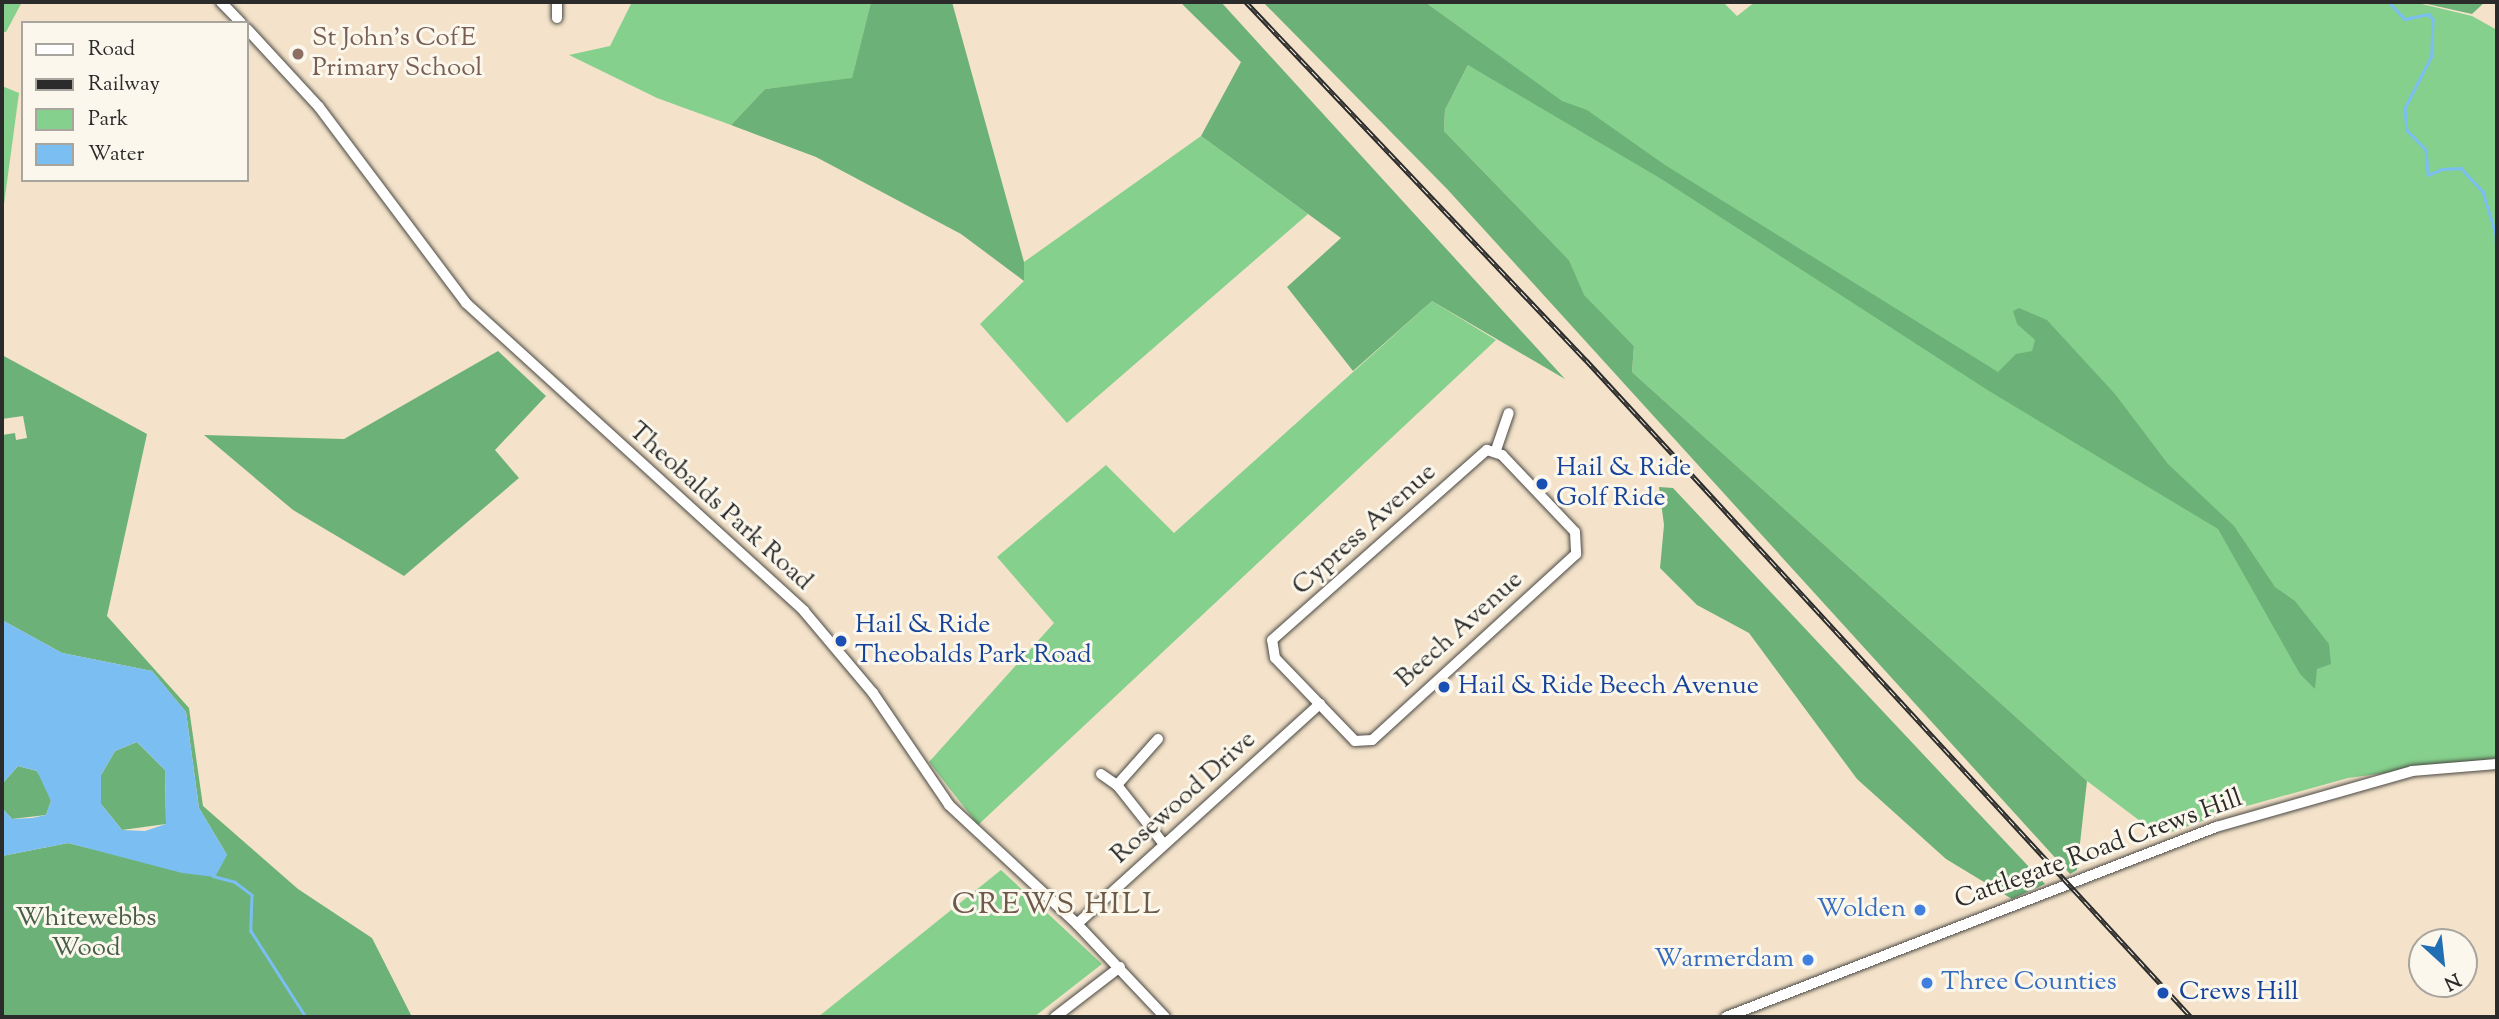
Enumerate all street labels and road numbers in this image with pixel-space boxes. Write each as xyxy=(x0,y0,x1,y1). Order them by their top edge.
street label: Theobalds Park Road xyxy=(622,416,818,598)
street label: Cypress Avenue xyxy=(1287,457,1443,603)
street label: Beech Avenue xyxy=(1390,565,1530,695)
street label: Rosewood Drive xyxy=(1105,725,1263,871)
street label: Cattlegate Road Crews Hill xyxy=(1951,783,2247,917)

